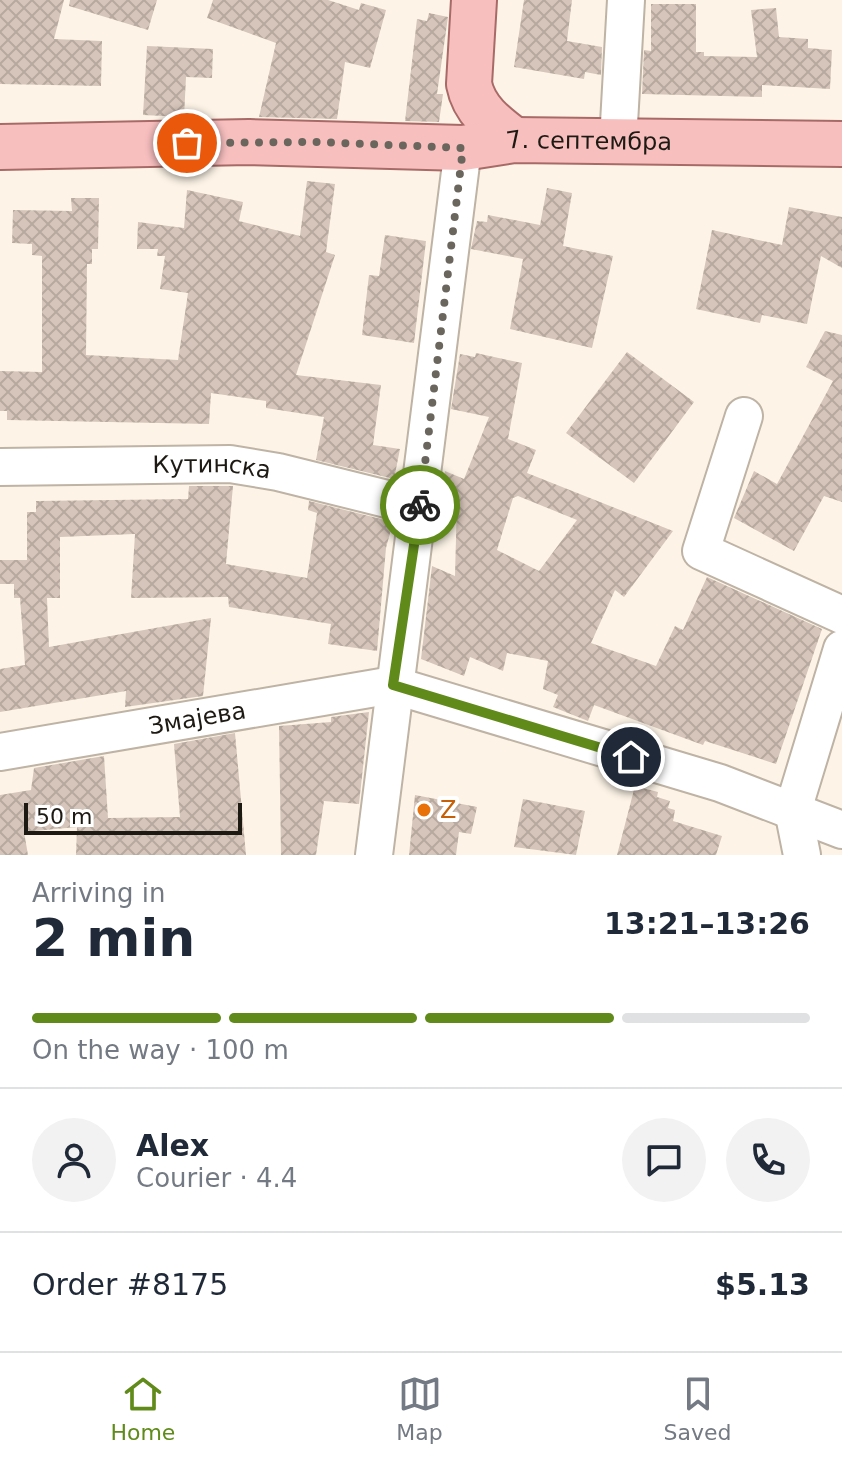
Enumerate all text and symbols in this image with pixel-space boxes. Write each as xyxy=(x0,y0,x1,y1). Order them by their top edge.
pin xyxy=(153,109,221,177)
icon: bag xyxy=(165,121,209,165)
street label: 7. септембра xyxy=(504,125,672,156)
street label: Кутинска xyxy=(152,450,273,485)
courier xyxy=(380,465,460,545)
icon: bike xyxy=(398,483,442,527)
street label: Змајева xyxy=(146,696,248,740)
pin xyxy=(597,723,665,791)
icon: home xyxy=(609,735,653,779)
place label: Z xyxy=(440,796,456,824)
scale bar xyxy=(24,799,242,835)
marker: Z xyxy=(415,801,433,819)
text: 50 m xyxy=(36,804,92,829)
text: Arriving in xyxy=(32,878,166,908)
text: 13:21–13:26 xyxy=(604,906,810,941)
text: 2 min xyxy=(32,908,195,968)
text: On the way · 100 m xyxy=(32,1035,289,1065)
button: person xyxy=(32,1118,116,1202)
button: chat xyxy=(622,1118,706,1202)
button: phone xyxy=(726,1118,810,1202)
text: Alex xyxy=(136,1128,209,1163)
text: Courier · 4.4 xyxy=(136,1163,297,1193)
text: Order #8175 xyxy=(32,1267,228,1302)
text: $5.13 xyxy=(715,1267,810,1302)
tab: Home xyxy=(110,1372,175,1445)
tab: Map xyxy=(396,1372,443,1445)
tab: Saved xyxy=(664,1372,732,1445)

